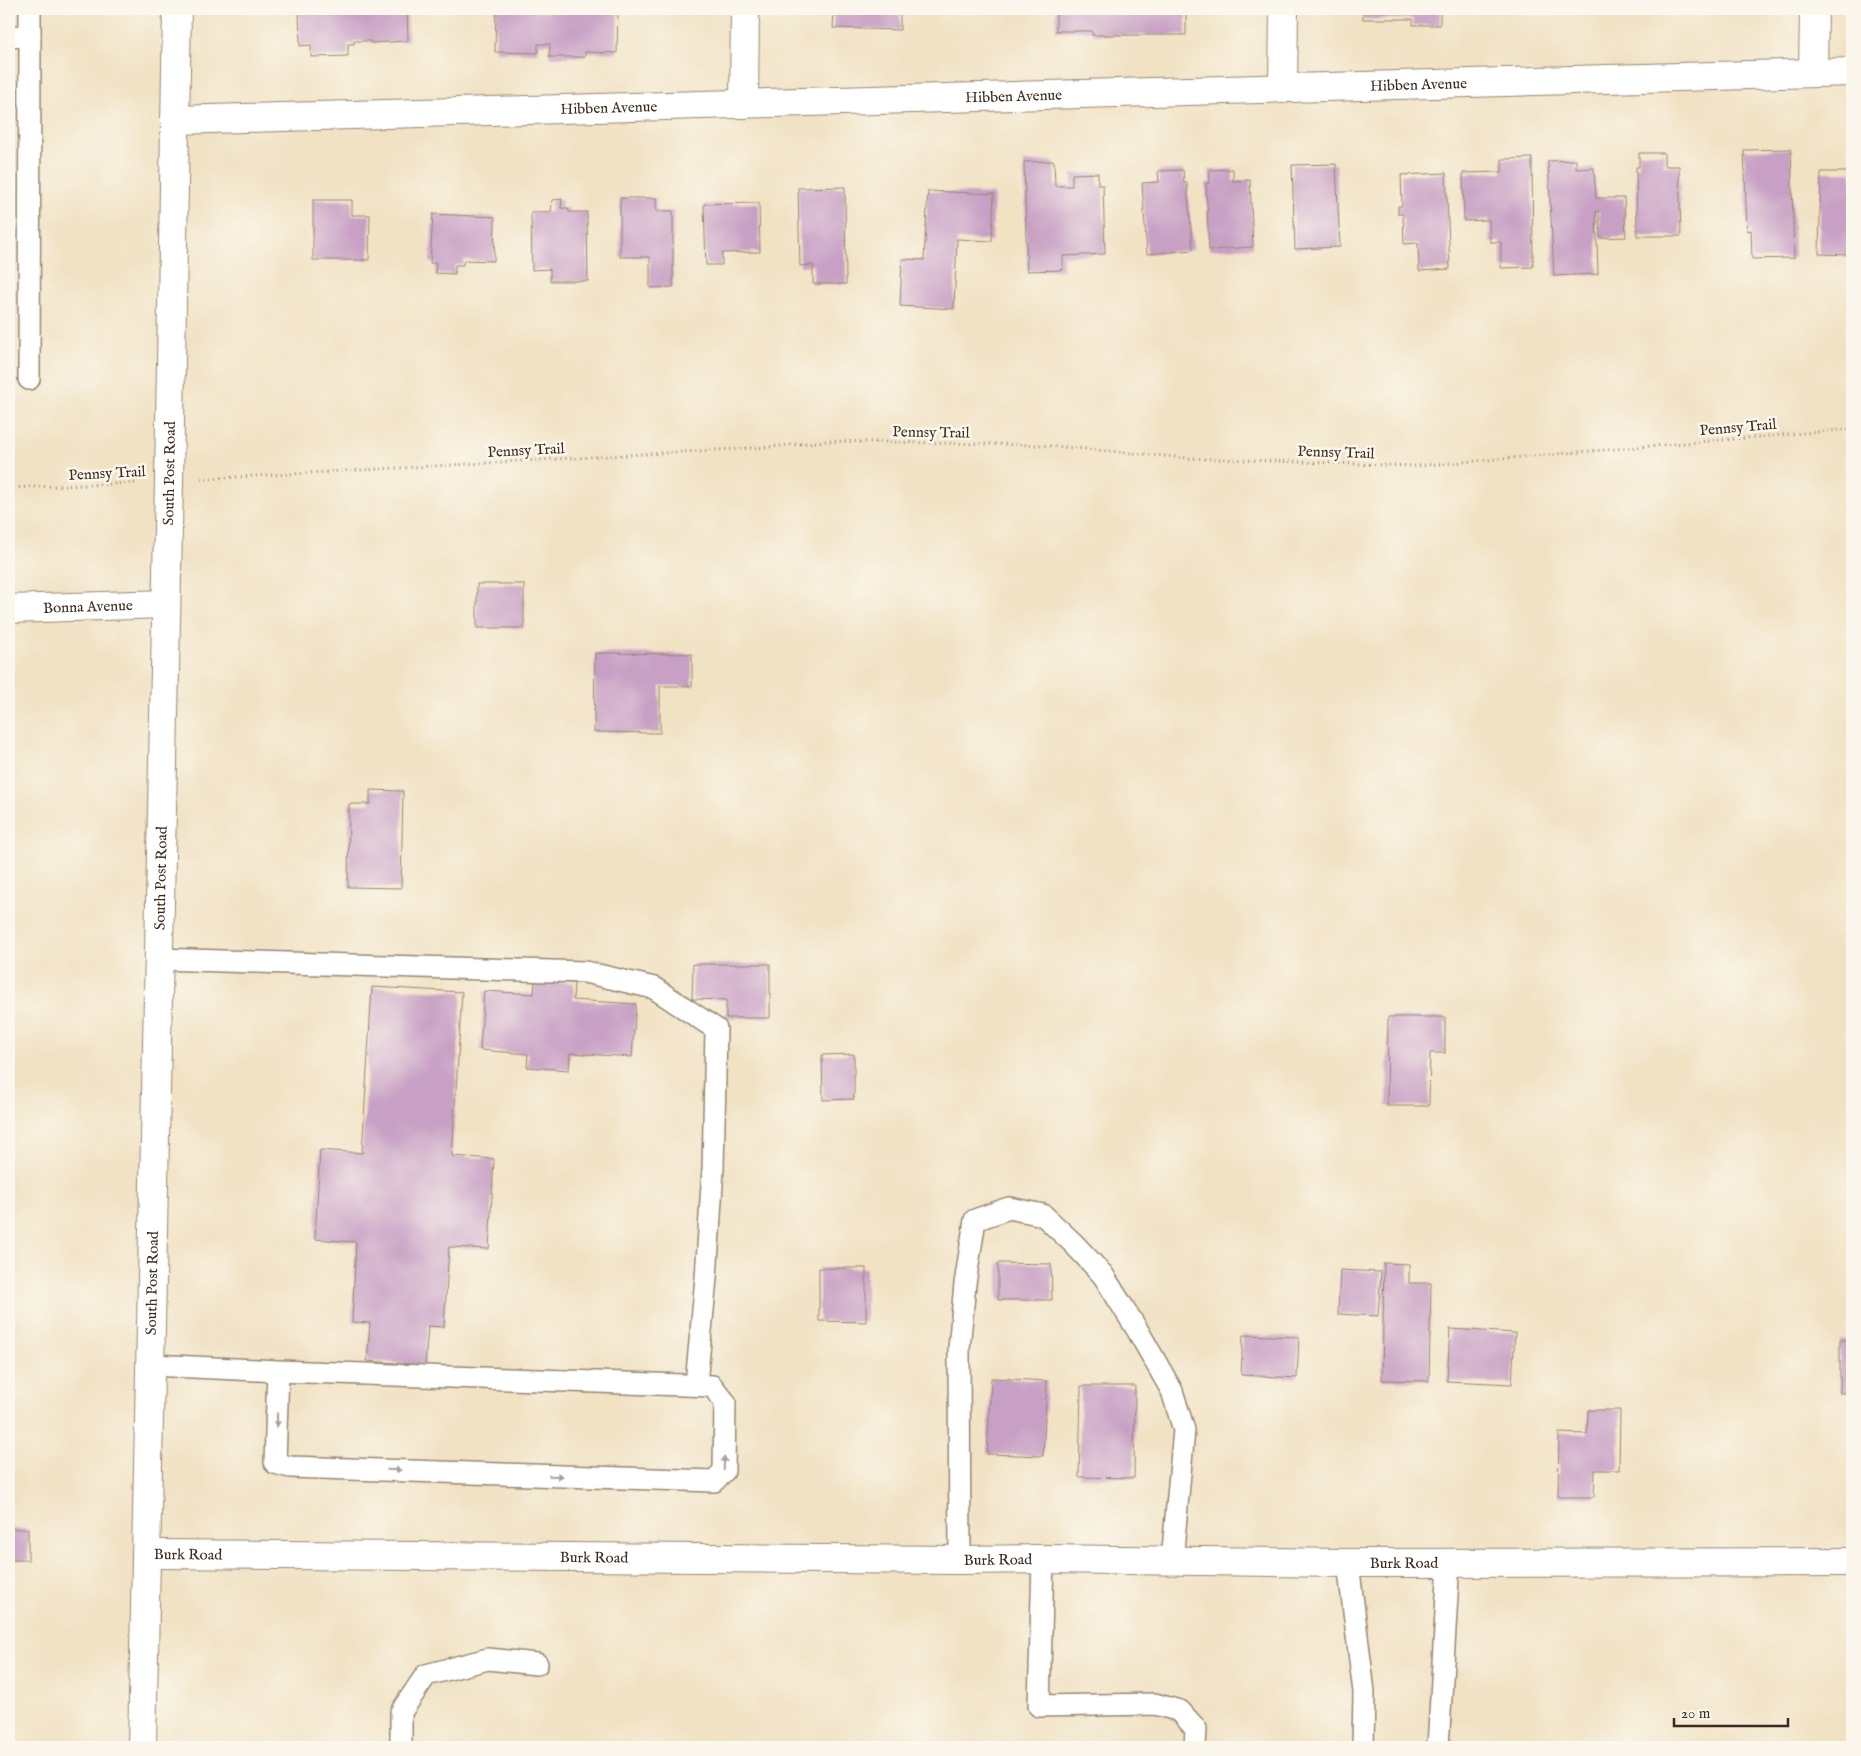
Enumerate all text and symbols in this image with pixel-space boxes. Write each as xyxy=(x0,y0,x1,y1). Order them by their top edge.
street label: Hibben Avenue xyxy=(1370,74,1467,96)
street label: Hibben Avenue xyxy=(965,86,1063,107)
street label: Hibben Avenue xyxy=(560,97,658,119)
street label: Pennsy Trail xyxy=(1699,415,1778,440)
street label: South Post Road xyxy=(159,420,180,526)
street label: Pennsy Trail xyxy=(892,422,971,443)
street label: Pennsy Trail xyxy=(487,439,566,462)
street label: Pennsy Trail xyxy=(1297,442,1376,463)
street label: Pennsy Trail xyxy=(68,462,147,485)
street label: Bonna Avenue xyxy=(43,596,133,618)
street label: South Post Road xyxy=(150,825,172,930)
street label: South Post Road xyxy=(142,1230,163,1335)
one-way arrow xyxy=(272,1412,280,1428)
one-way arrow xyxy=(720,1454,728,1470)
one-way arrow xyxy=(386,1467,402,1475)
one-way arrow xyxy=(549,1472,565,1480)
street label: Burk Road xyxy=(154,1545,223,1565)
street label: Burk Road xyxy=(560,1548,629,1568)
street label: Burk Road xyxy=(964,1550,1033,1570)
street label: Burk Road xyxy=(1370,1554,1439,1573)
scale bar xyxy=(1674,1696,1787,1728)
text: 20 m xyxy=(1681,1704,1711,1723)

